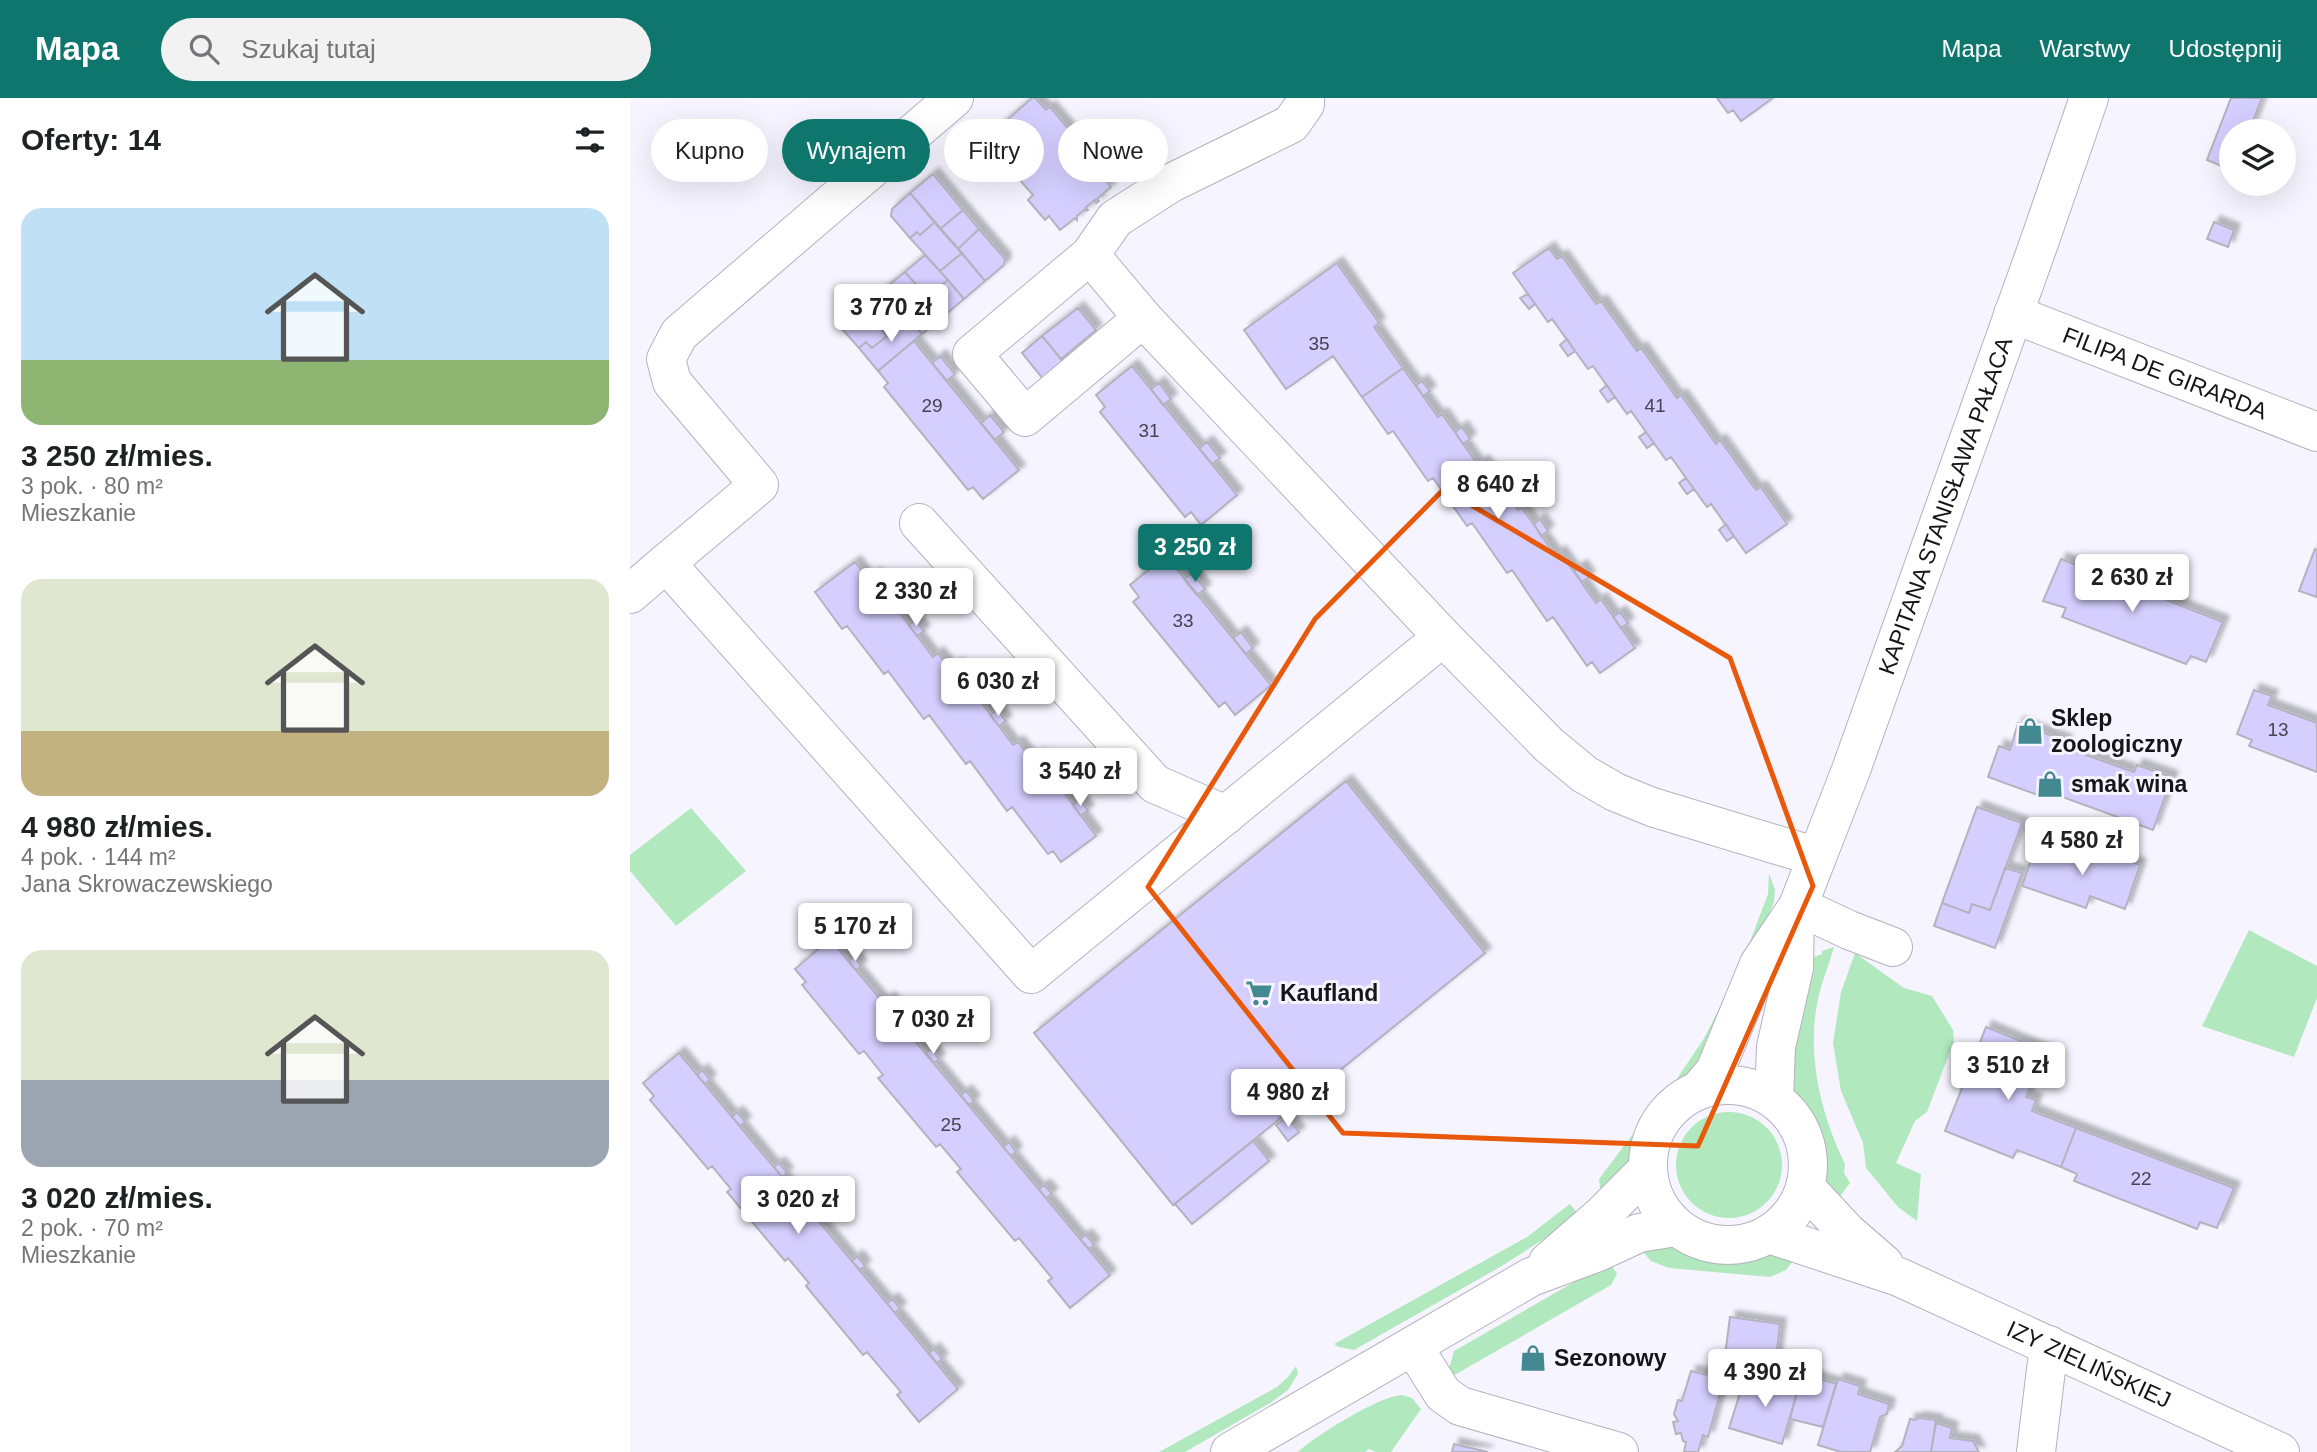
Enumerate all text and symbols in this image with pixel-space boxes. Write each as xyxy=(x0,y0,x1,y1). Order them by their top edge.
search box xyxy=(161,18,651,81)
text: Mapa xyxy=(35,30,119,67)
icon: search xyxy=(185,30,223,68)
text: Szukaj tutaj xyxy=(241,34,376,64)
text: Mapa xyxy=(1941,35,2001,62)
text: Warstwy xyxy=(2039,35,2131,62)
text: Udostępnij xyxy=(2169,35,2282,62)
chip: Kupno xyxy=(651,119,768,182)
chip: Wynajem xyxy=(782,119,930,182)
chip: Filtry xyxy=(944,119,1044,182)
chip: Nowe xyxy=(1058,119,1168,182)
map controls xyxy=(2219,119,2296,196)
button: layers xyxy=(2219,119,2296,196)
icon: filters xyxy=(571,121,609,159)
text: Oferty: 14 xyxy=(21,123,161,156)
icon: home xyxy=(252,254,378,380)
pin: 3 770 zł xyxy=(819,285,963,344)
text: 3 770 zł xyxy=(850,294,932,320)
street label: FILIPA DE GIRARDA xyxy=(2059,322,2271,425)
house number: 35 xyxy=(1308,333,1330,354)
street label: KAPITANA STANISŁAWA PAŁACA xyxy=(1873,333,2018,678)
house number: 29 xyxy=(921,395,943,416)
house number: 41 xyxy=(1644,395,1666,416)
house number: 31 xyxy=(1138,420,1160,441)
text: 3 250 zł/mies. xyxy=(21,439,213,472)
pin: 8 640 zł xyxy=(1426,462,1570,521)
text: 8 640 zł xyxy=(1457,471,1539,497)
text: 3 pok. · 80 m² xyxy=(21,473,163,499)
text: Mieszkanie xyxy=(21,500,136,526)
pin: 3 250 zł xyxy=(1123,524,1267,584)
text: 3 250 zł xyxy=(1154,534,1236,560)
pin: 2 630 zł xyxy=(2060,554,2204,614)
text: 2 630 zł xyxy=(2091,564,2173,590)
pin: 2 330 zł xyxy=(844,568,988,628)
text: 2 330 zł xyxy=(875,578,957,604)
house number: 33 xyxy=(1172,610,1194,631)
icon: home xyxy=(252,625,378,751)
pin: 6 030 zł xyxy=(926,658,1070,718)
text: 6 030 zł xyxy=(957,668,1039,694)
place label: Sklep zoologiczny xyxy=(2051,705,2183,757)
shop icon: Sklep zoologiczny xyxy=(2015,716,2045,746)
house number: 13 xyxy=(2267,719,2289,740)
pin: 3 540 zł xyxy=(1008,748,1152,808)
text: 3 540 zł xyxy=(1039,758,1121,784)
shop icon: smak wina xyxy=(2035,769,2065,799)
place label: smak wina xyxy=(2071,771,2188,797)
text: 4 980 zł/mies. xyxy=(21,810,213,843)
pin: 4 580 zł xyxy=(2010,818,2154,877)
text: 4 580 zł xyxy=(2041,827,2123,853)
text: 4 pok. · 144 m² xyxy=(21,844,176,870)
text: Jana Skrowaczewskiego xyxy=(21,871,273,897)
pin: 5 170 zł xyxy=(783,904,927,963)
text: 5 170 zł xyxy=(814,913,896,939)
supermarket icon: Kaufland xyxy=(1244,978,1274,1008)
place label: Kaufland xyxy=(1280,980,1378,1006)
icon: home xyxy=(252,996,378,1122)
pin: 7 030 zł xyxy=(861,996,1005,1056)
text: 7 030 zł xyxy=(892,1006,974,1032)
pin: 3 510 zł xyxy=(1936,1042,2080,1102)
text: 3 510 zł xyxy=(1967,1052,2049,1078)
pin: 4 980 zł xyxy=(1216,1070,1360,1129)
text: 4 980 zł xyxy=(1247,1079,1329,1105)
house number: 25 xyxy=(940,1114,962,1135)
house number: 22 xyxy=(2130,1168,2152,1189)
pin: 3 020 zł xyxy=(726,1176,870,1236)
text: 3 020 zł/mies. xyxy=(21,1181,213,1214)
text: 3 020 zł xyxy=(757,1186,839,1212)
text: 2 pok. · 70 m² xyxy=(21,1215,163,1241)
text: Mieszkanie xyxy=(21,1242,136,1268)
street label: IZY ZIELIŃSKIEJ xyxy=(2003,1315,2175,1413)
shop icon: Sezonowy xyxy=(1518,1343,1548,1373)
place label: Sezonowy xyxy=(1554,1345,1667,1371)
pin: 4 390 zł xyxy=(1693,1350,1837,1409)
text: 4 390 zł xyxy=(1724,1359,1806,1385)

